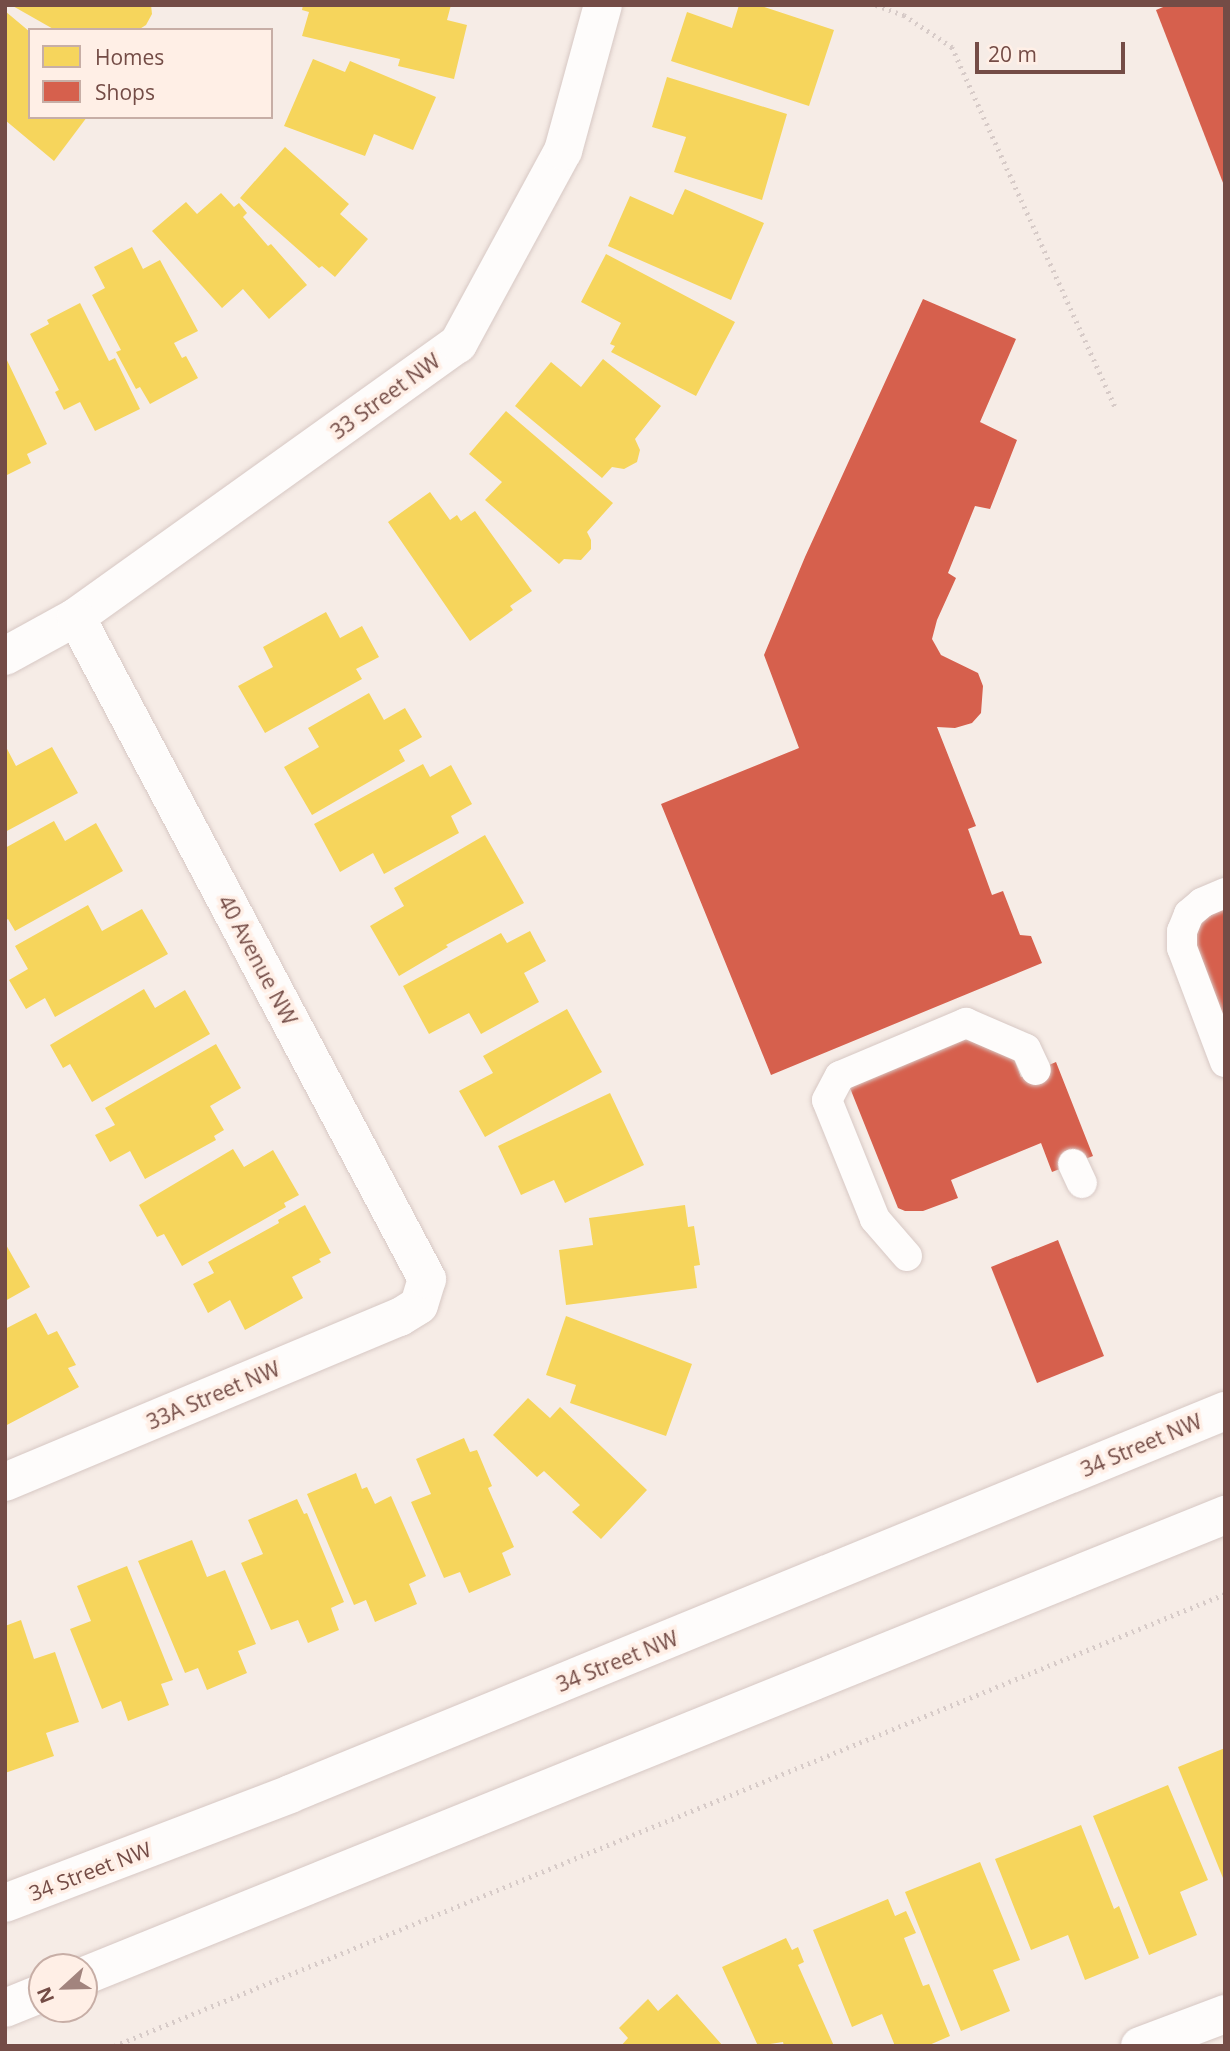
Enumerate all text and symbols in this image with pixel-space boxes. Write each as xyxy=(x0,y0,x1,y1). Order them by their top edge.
legend xyxy=(28,28,273,119)
scale bar xyxy=(978,28,1128,72)
text: 20 m xyxy=(988,40,1037,68)
text: Homes xyxy=(95,43,164,71)
text: Shops xyxy=(95,78,155,106)
street label: 33 Street NW xyxy=(326,348,444,444)
street label: 40 Avenue NW xyxy=(213,891,303,1029)
street label: 33A Street NW xyxy=(143,1356,283,1434)
street label: 34 Street NW xyxy=(1077,1408,1205,1482)
street label: 34 Street NW xyxy=(553,1625,681,1697)
street label: 34 Street NW xyxy=(25,1836,155,1906)
north arrow xyxy=(28,1953,98,2023)
text: N xyxy=(30,1983,60,2007)

